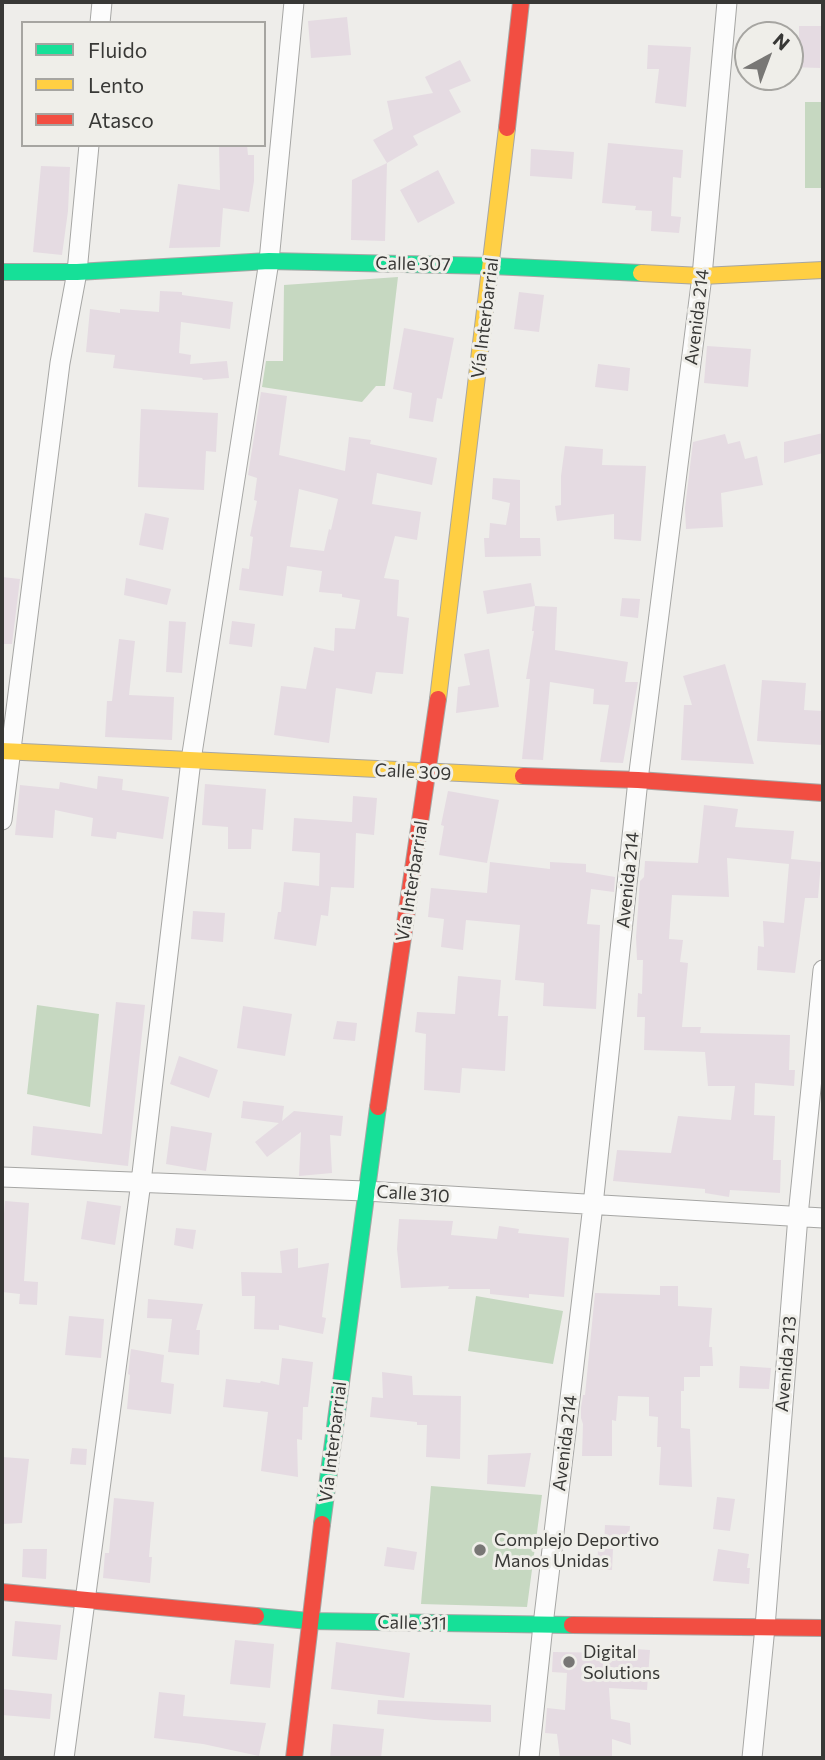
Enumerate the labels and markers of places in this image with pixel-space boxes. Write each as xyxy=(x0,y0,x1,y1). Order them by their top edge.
place label: Complejo Deportivo Manos Unidas xyxy=(494,1529,659,1572)
marker: Complejo Deportivo Manos Unidas xyxy=(472,1542,488,1558)
place label: Digital Solutions xyxy=(583,1641,660,1684)
marker: Digital Solutions xyxy=(561,1654,577,1670)

